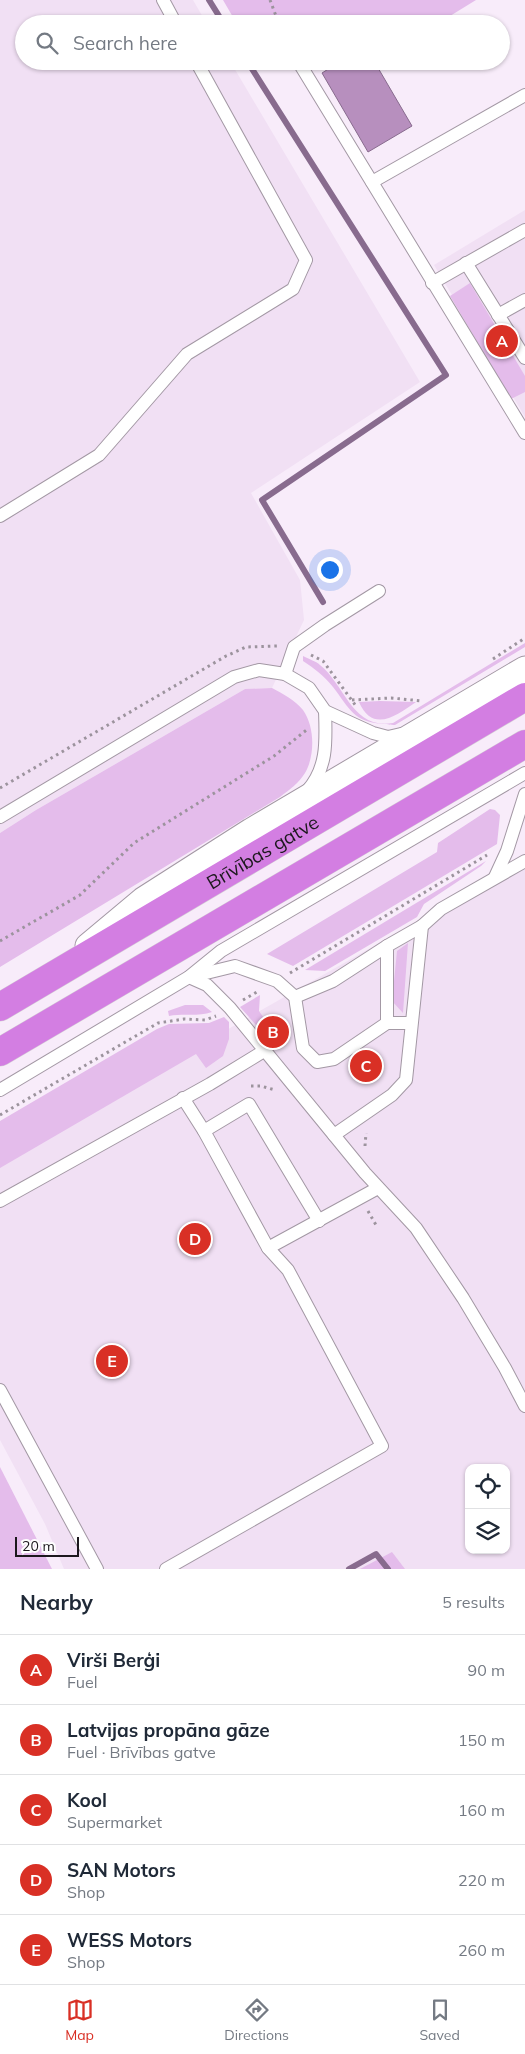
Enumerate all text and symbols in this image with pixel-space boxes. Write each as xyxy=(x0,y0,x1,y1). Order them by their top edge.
search box xyxy=(15,15,510,70)
icon: search xyxy=(33,29,61,57)
text: Search here xyxy=(73,31,177,55)
pin: A xyxy=(486,322,518,360)
your location xyxy=(317,557,343,583)
street label: Brīvības gatve xyxy=(202,810,323,894)
pin: B xyxy=(257,1013,289,1051)
pin: C xyxy=(350,1047,382,1085)
pin: D xyxy=(179,1220,211,1258)
pin: E xyxy=(96,1342,128,1380)
map controls xyxy=(465,1464,510,1554)
button: locate xyxy=(465,1464,510,1509)
button: layers xyxy=(465,1509,510,1554)
scale bar xyxy=(15,1534,79,1557)
text: 20 m xyxy=(22,1537,55,1555)
text: Nearby xyxy=(20,1589,93,1615)
text: 5 results xyxy=(442,1592,505,1612)
text: Virši Berģi xyxy=(67,1648,160,1672)
text: A xyxy=(30,1660,42,1680)
text: 90 m xyxy=(468,1660,505,1680)
text: Fuel xyxy=(67,1672,98,1692)
text: Latvijas propāna gāze xyxy=(67,1718,270,1742)
text: B xyxy=(30,1730,42,1750)
text: 150 m xyxy=(458,1730,505,1750)
text: Fuel · Brīvības gatve xyxy=(67,1742,216,1762)
text: Kool xyxy=(67,1788,107,1812)
text: C xyxy=(31,1800,41,1820)
text: 160 m xyxy=(458,1800,505,1820)
text: Supermarket xyxy=(67,1812,162,1832)
text: SAN Motors xyxy=(67,1858,176,1882)
text: D xyxy=(30,1870,42,1890)
text: 220 m xyxy=(458,1870,505,1890)
text: Shop xyxy=(67,1882,105,1902)
text: WESS Motors xyxy=(67,1928,192,1952)
text: E xyxy=(31,1940,41,1960)
text: 260 m xyxy=(458,1940,505,1960)
text: Shop xyxy=(67,1952,105,1972)
tab: Map xyxy=(65,1996,94,2044)
tab: Directions xyxy=(224,1996,289,2044)
tab: Saved xyxy=(419,1996,460,2044)

